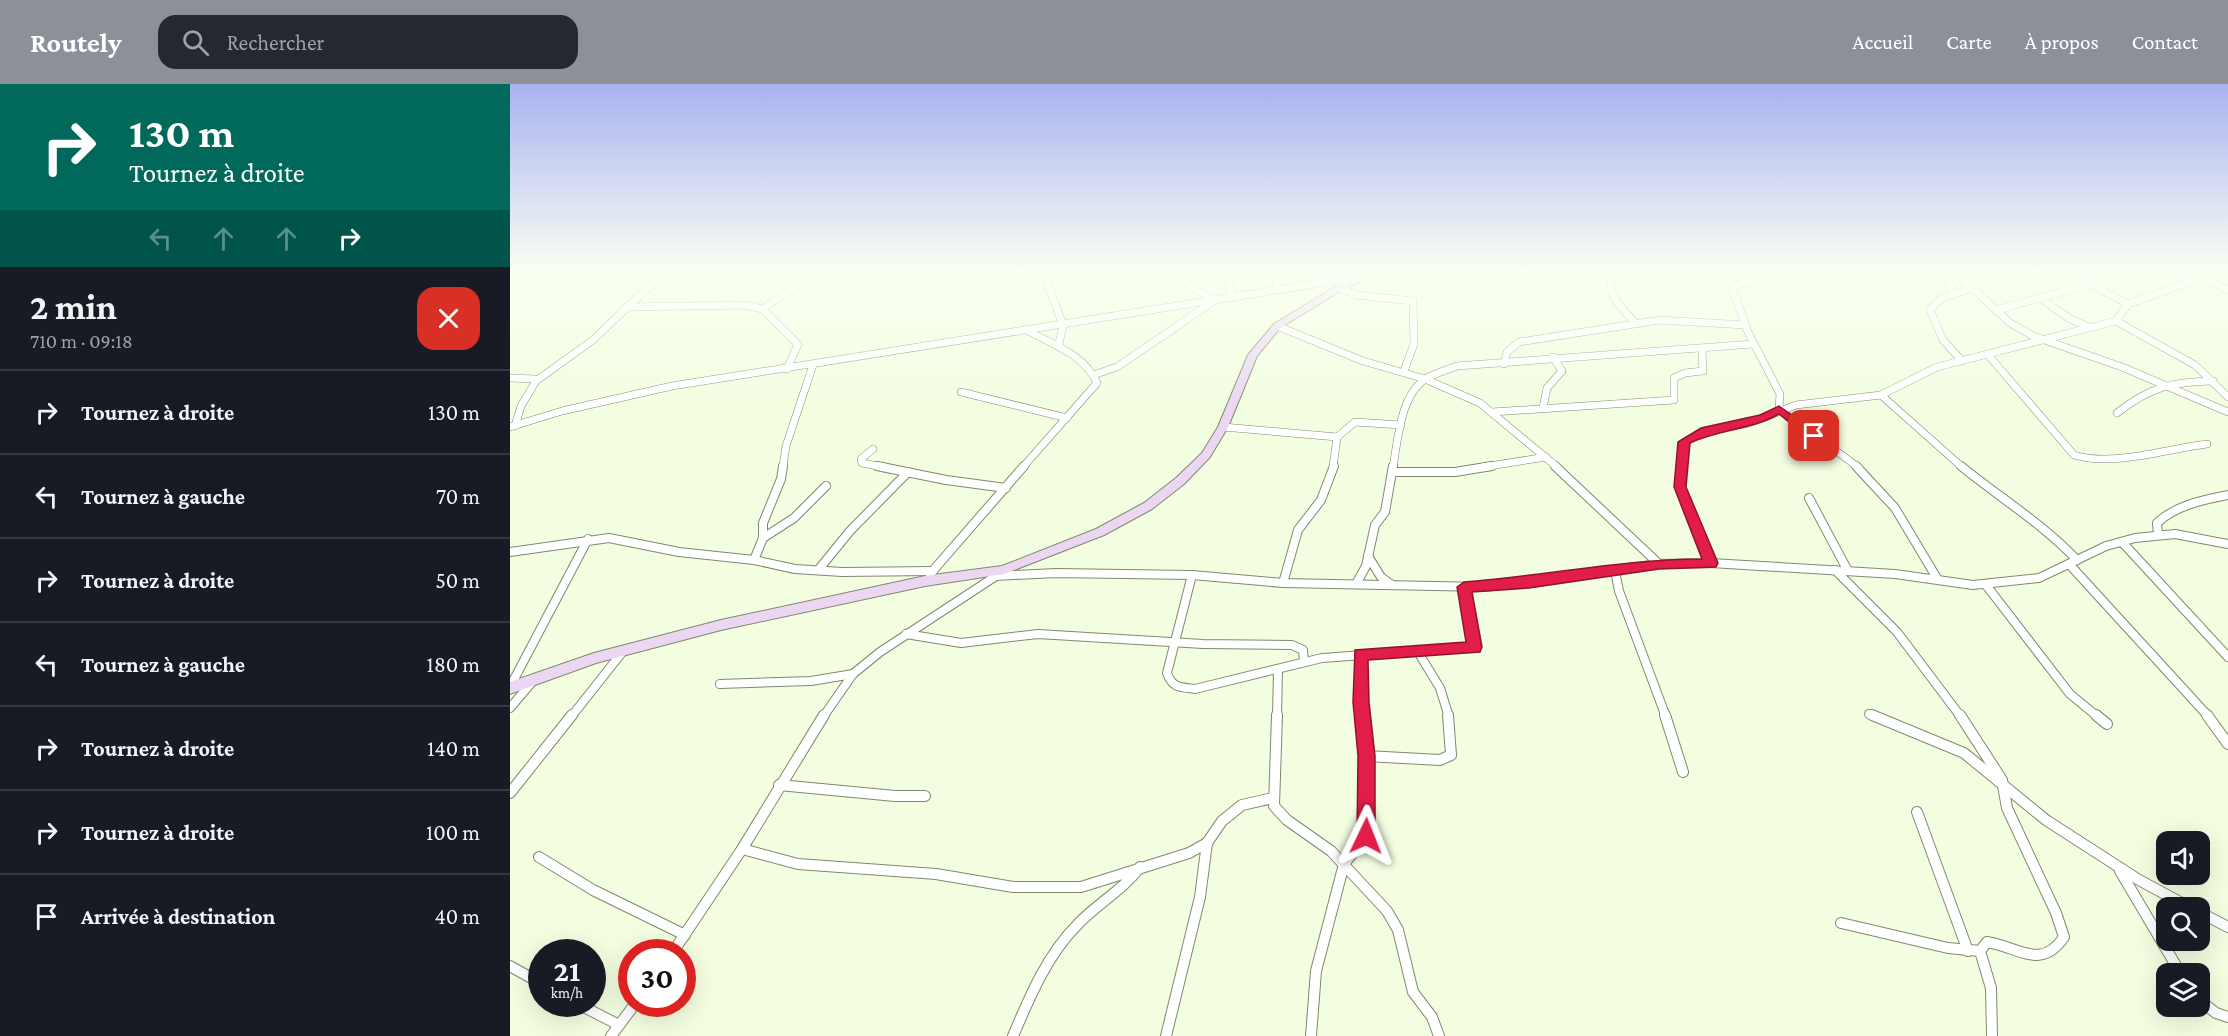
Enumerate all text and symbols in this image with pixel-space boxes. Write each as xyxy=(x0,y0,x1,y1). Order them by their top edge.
search box xyxy=(158,15,578,69)
icon: search xyxy=(179,26,212,59)
text: Routely xyxy=(30,27,122,58)
text: Rechercher xyxy=(227,30,324,55)
text: Accueil xyxy=(1853,30,1913,54)
text: Carte xyxy=(1946,30,1992,54)
text: À propos xyxy=(2025,30,2099,54)
text: Contact xyxy=(2132,30,2198,54)
icon: right xyxy=(30,108,108,186)
text: 130 m xyxy=(129,109,234,156)
text: Tournez à droite xyxy=(129,158,305,188)
icon: left xyxy=(144,222,177,255)
icon: ahead xyxy=(207,222,240,255)
icon: ahead xyxy=(270,222,303,255)
icon: right xyxy=(333,222,366,255)
text: 2 min xyxy=(30,287,117,327)
button: close xyxy=(417,287,480,350)
text: 710 m · 09:18 xyxy=(30,330,133,352)
icon: right xyxy=(30,396,63,429)
text: Tournez à droite xyxy=(81,400,234,425)
text: 130 m xyxy=(428,400,480,425)
pin xyxy=(1788,410,1839,461)
icon: arrive xyxy=(1797,419,1830,452)
icon: left xyxy=(30,480,63,513)
text: Tournez à gauche xyxy=(81,484,245,509)
text: 70 m xyxy=(436,484,480,509)
icon: right xyxy=(30,564,63,597)
text: Tournez à droite xyxy=(81,568,234,593)
text: 50 m xyxy=(435,568,480,593)
icon: left xyxy=(30,648,63,681)
text: Tournez à gauche xyxy=(81,652,245,677)
text: 180 m xyxy=(427,652,480,677)
icon: right xyxy=(30,732,63,765)
text: Tournez à droite xyxy=(81,736,234,761)
text: 140 m xyxy=(427,736,480,761)
position arrow xyxy=(1334,804,1398,868)
icon: right xyxy=(30,816,63,849)
text: Tournez à droite xyxy=(81,820,234,845)
text: 100 m xyxy=(426,820,480,845)
map controls xyxy=(2156,831,2210,1017)
button: sound xyxy=(2156,831,2210,885)
button: search xyxy=(2156,897,2210,951)
icon: arrive xyxy=(30,900,63,933)
text: Arrivée à destination xyxy=(81,904,275,929)
text: 40 m xyxy=(435,904,480,929)
speed limit sign: 30 xyxy=(618,939,696,1017)
text: 21 xyxy=(554,954,580,987)
button: layers xyxy=(2156,963,2210,1017)
text: km/h xyxy=(551,985,583,1001)

